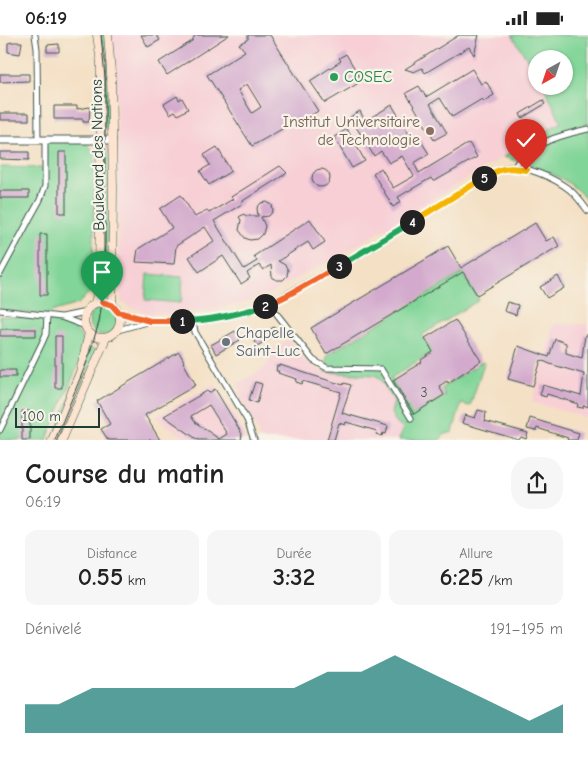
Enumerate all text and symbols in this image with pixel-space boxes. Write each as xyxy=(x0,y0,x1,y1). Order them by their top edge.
text: 06:19 xyxy=(25,7,67,29)
north arrow xyxy=(528,50,572,95)
map controls xyxy=(528,50,573,95)
place label: COSEC xyxy=(344,68,392,86)
marker: COSEC xyxy=(328,71,340,83)
street label: Boulevard des Nations xyxy=(88,79,108,231)
place label: Institut Universitaire de Technologie xyxy=(283,113,420,149)
pin xyxy=(505,119,547,170)
marker: Institut Universitaire de Technologie xyxy=(424,125,436,137)
icon: check xyxy=(512,126,540,154)
pin: 5 xyxy=(472,165,496,191)
text: 5 xyxy=(481,170,488,187)
pin: 4 xyxy=(400,209,424,235)
text: 4 xyxy=(409,214,416,231)
pin xyxy=(81,251,123,302)
pin: 3 xyxy=(326,253,352,279)
icon: arrive xyxy=(88,258,116,286)
text: 3 xyxy=(336,258,343,275)
pin: 2 xyxy=(252,293,278,319)
text: 2 xyxy=(262,298,269,315)
pin: 1 xyxy=(170,309,194,333)
text: 1 xyxy=(180,313,185,330)
place label: Chapelle Saint-Luc xyxy=(236,324,301,360)
marker: Chapelle Saint-Luc xyxy=(220,336,232,348)
house number: 3 xyxy=(420,384,428,401)
scale bar xyxy=(15,405,100,428)
text: 100 m xyxy=(22,408,61,425)
button: share xyxy=(511,457,563,509)
text: Course du matin xyxy=(25,458,225,490)
text: 06:19 xyxy=(25,493,61,511)
text: Distance xyxy=(87,545,137,562)
text: Durée xyxy=(276,545,312,562)
text: Allure xyxy=(459,545,493,562)
text: 0.55 xyxy=(78,562,123,591)
text: 3:32 xyxy=(273,562,315,591)
text: 6:25 xyxy=(439,562,483,591)
text: km xyxy=(123,572,146,589)
text: /km xyxy=(483,572,513,589)
text: Dénivelé xyxy=(25,620,81,638)
text: 191–195 m xyxy=(490,620,563,638)

